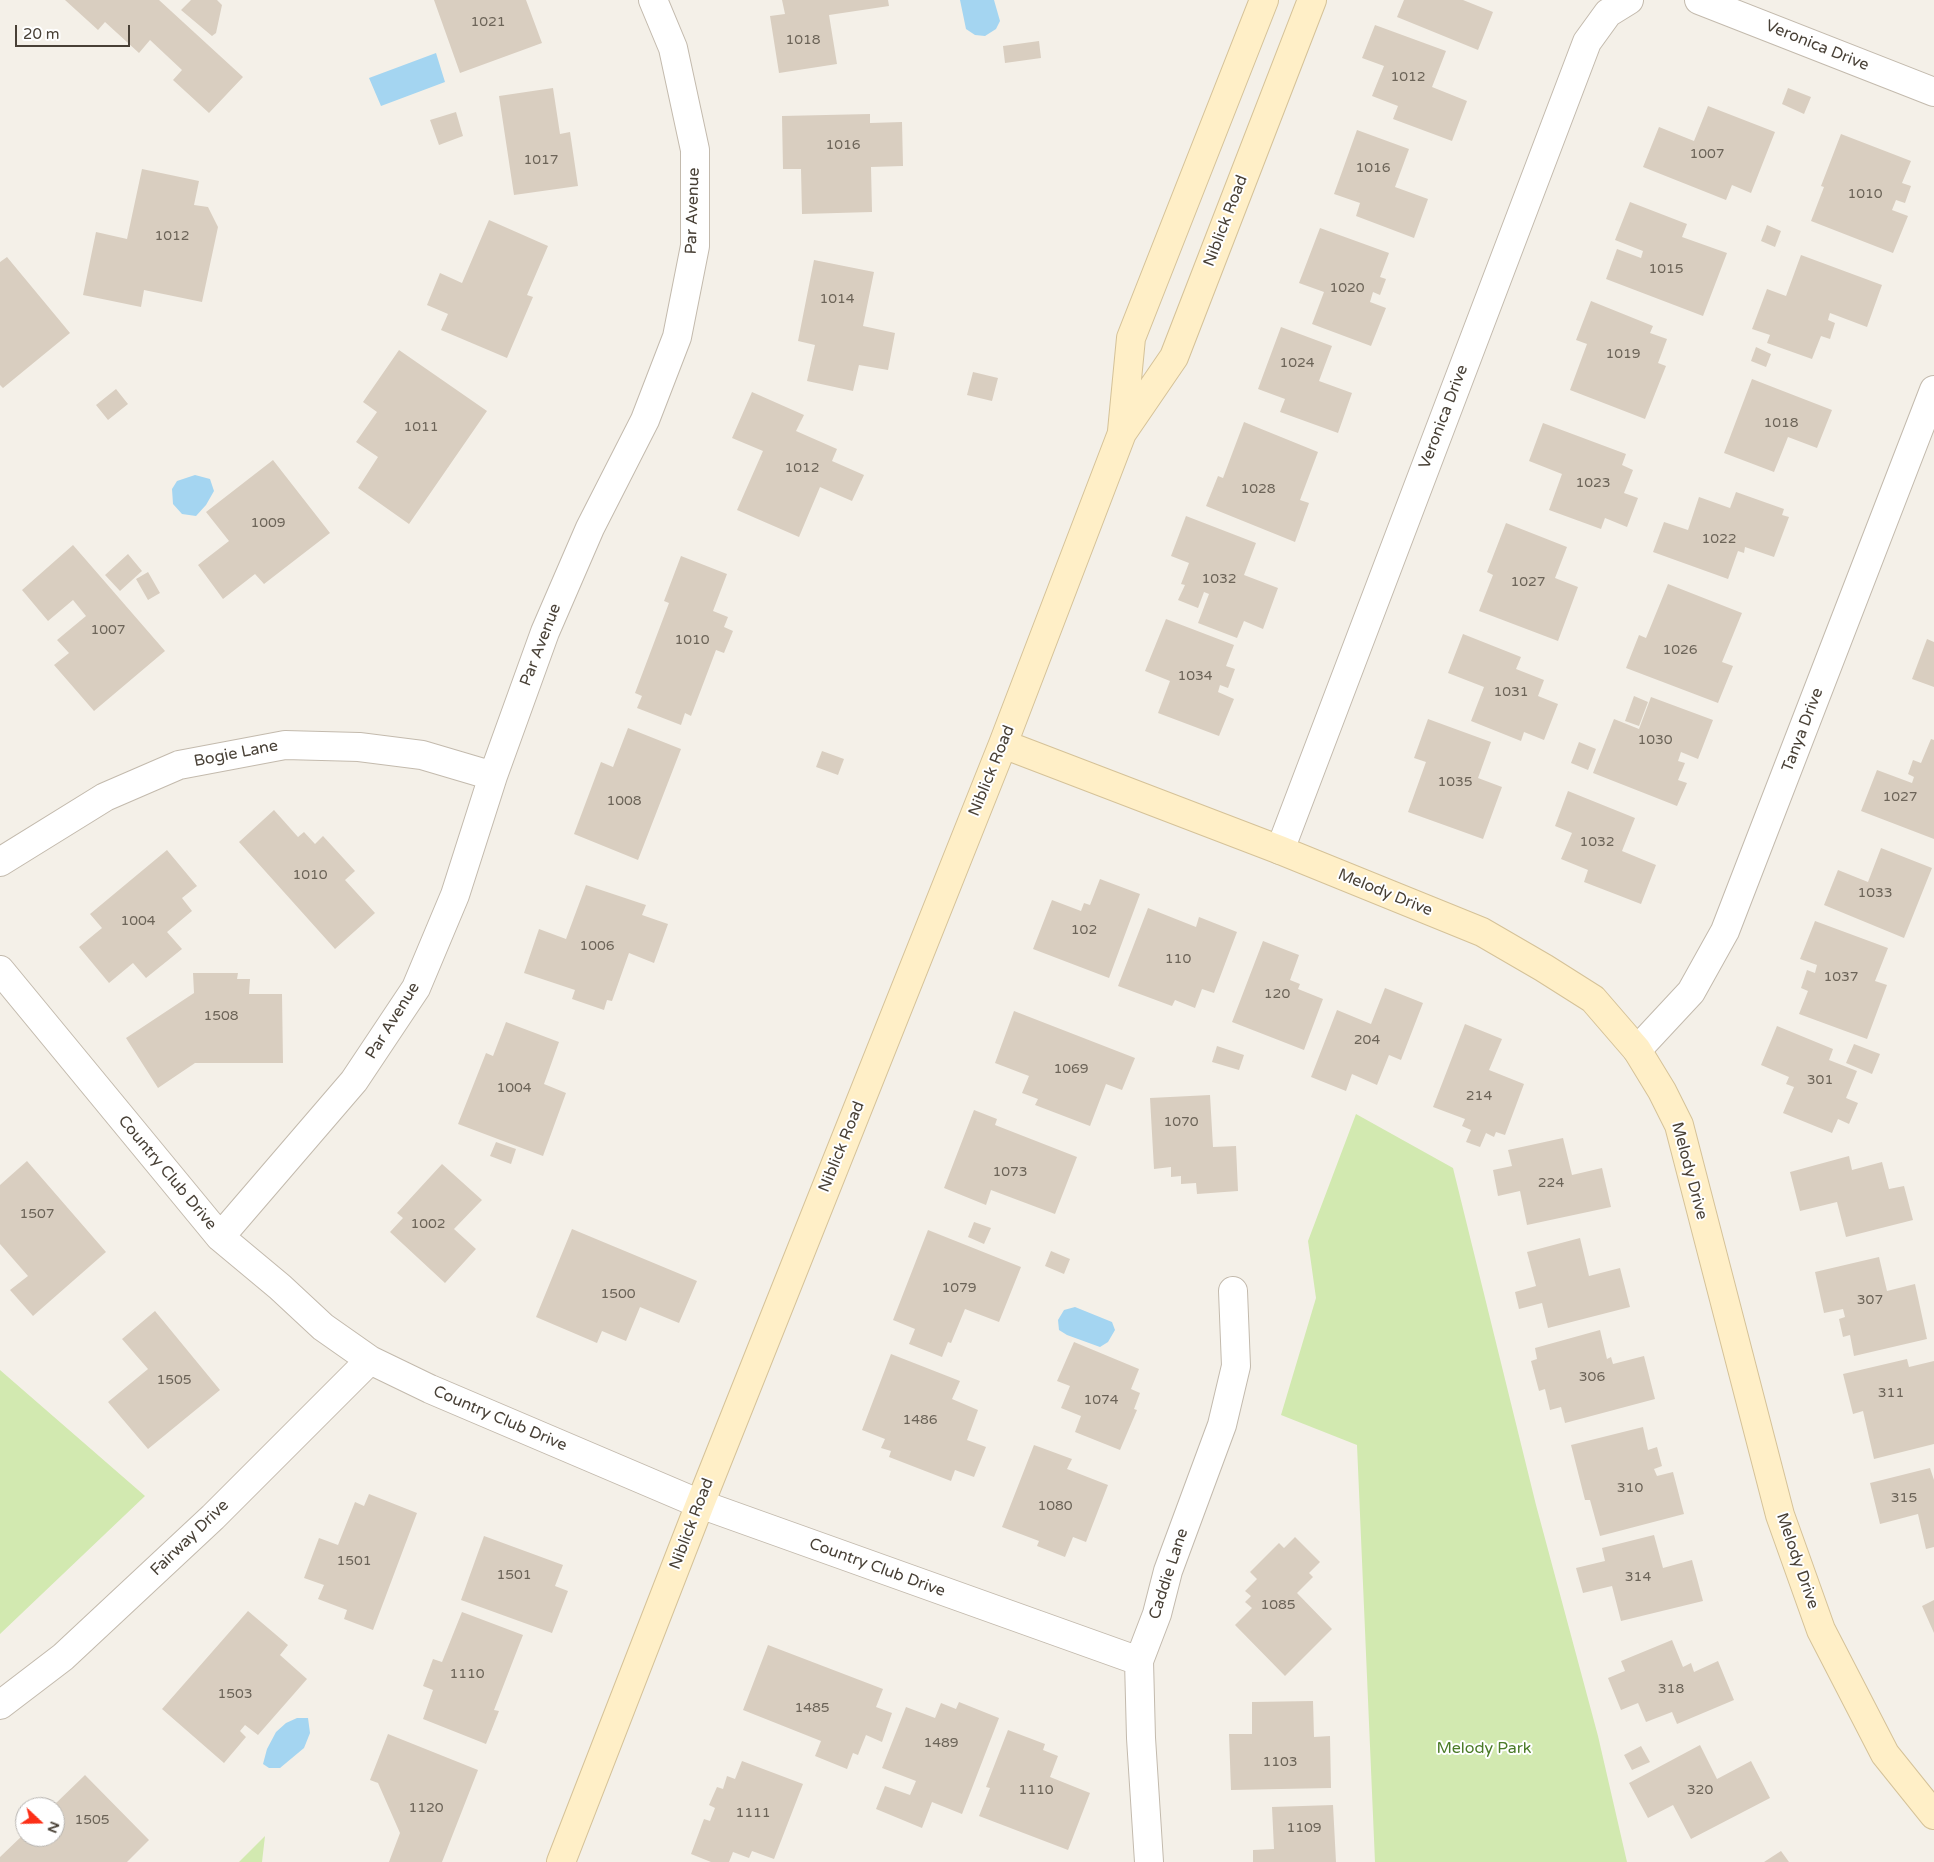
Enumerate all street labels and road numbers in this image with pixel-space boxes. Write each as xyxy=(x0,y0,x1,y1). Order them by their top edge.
street label: Veronica Drive xyxy=(1763,17,1871,75)
street label: Par Avenue xyxy=(682,167,704,255)
street label: Niblick Road xyxy=(1200,173,1252,269)
street label: Veronica Drive xyxy=(1415,362,1473,472)
street label: Par Avenue xyxy=(516,601,566,689)
street label: Tanya Drive xyxy=(1778,685,1828,775)
street label: Niblick Road xyxy=(965,723,1019,819)
street label: Bogie Lane xyxy=(192,736,280,772)
street label: Melody Drive xyxy=(1335,865,1435,921)
street label: Par Avenue xyxy=(362,979,424,1063)
street label: Niblick Road xyxy=(815,1099,869,1195)
street label: Country Club Drive xyxy=(114,1112,220,1234)
street label: Melody Drive xyxy=(1667,1120,1711,1222)
street label: Country Club Drive xyxy=(430,1382,570,1456)
street label: Niblick Road xyxy=(666,1476,718,1572)
street label: Fairway Drive xyxy=(147,1496,233,1580)
street label: Melody Drive xyxy=(1772,1510,1822,1612)
street label: Caddie Lane xyxy=(1145,1526,1193,1622)
street label: Country Club Drive xyxy=(806,1534,948,1602)

